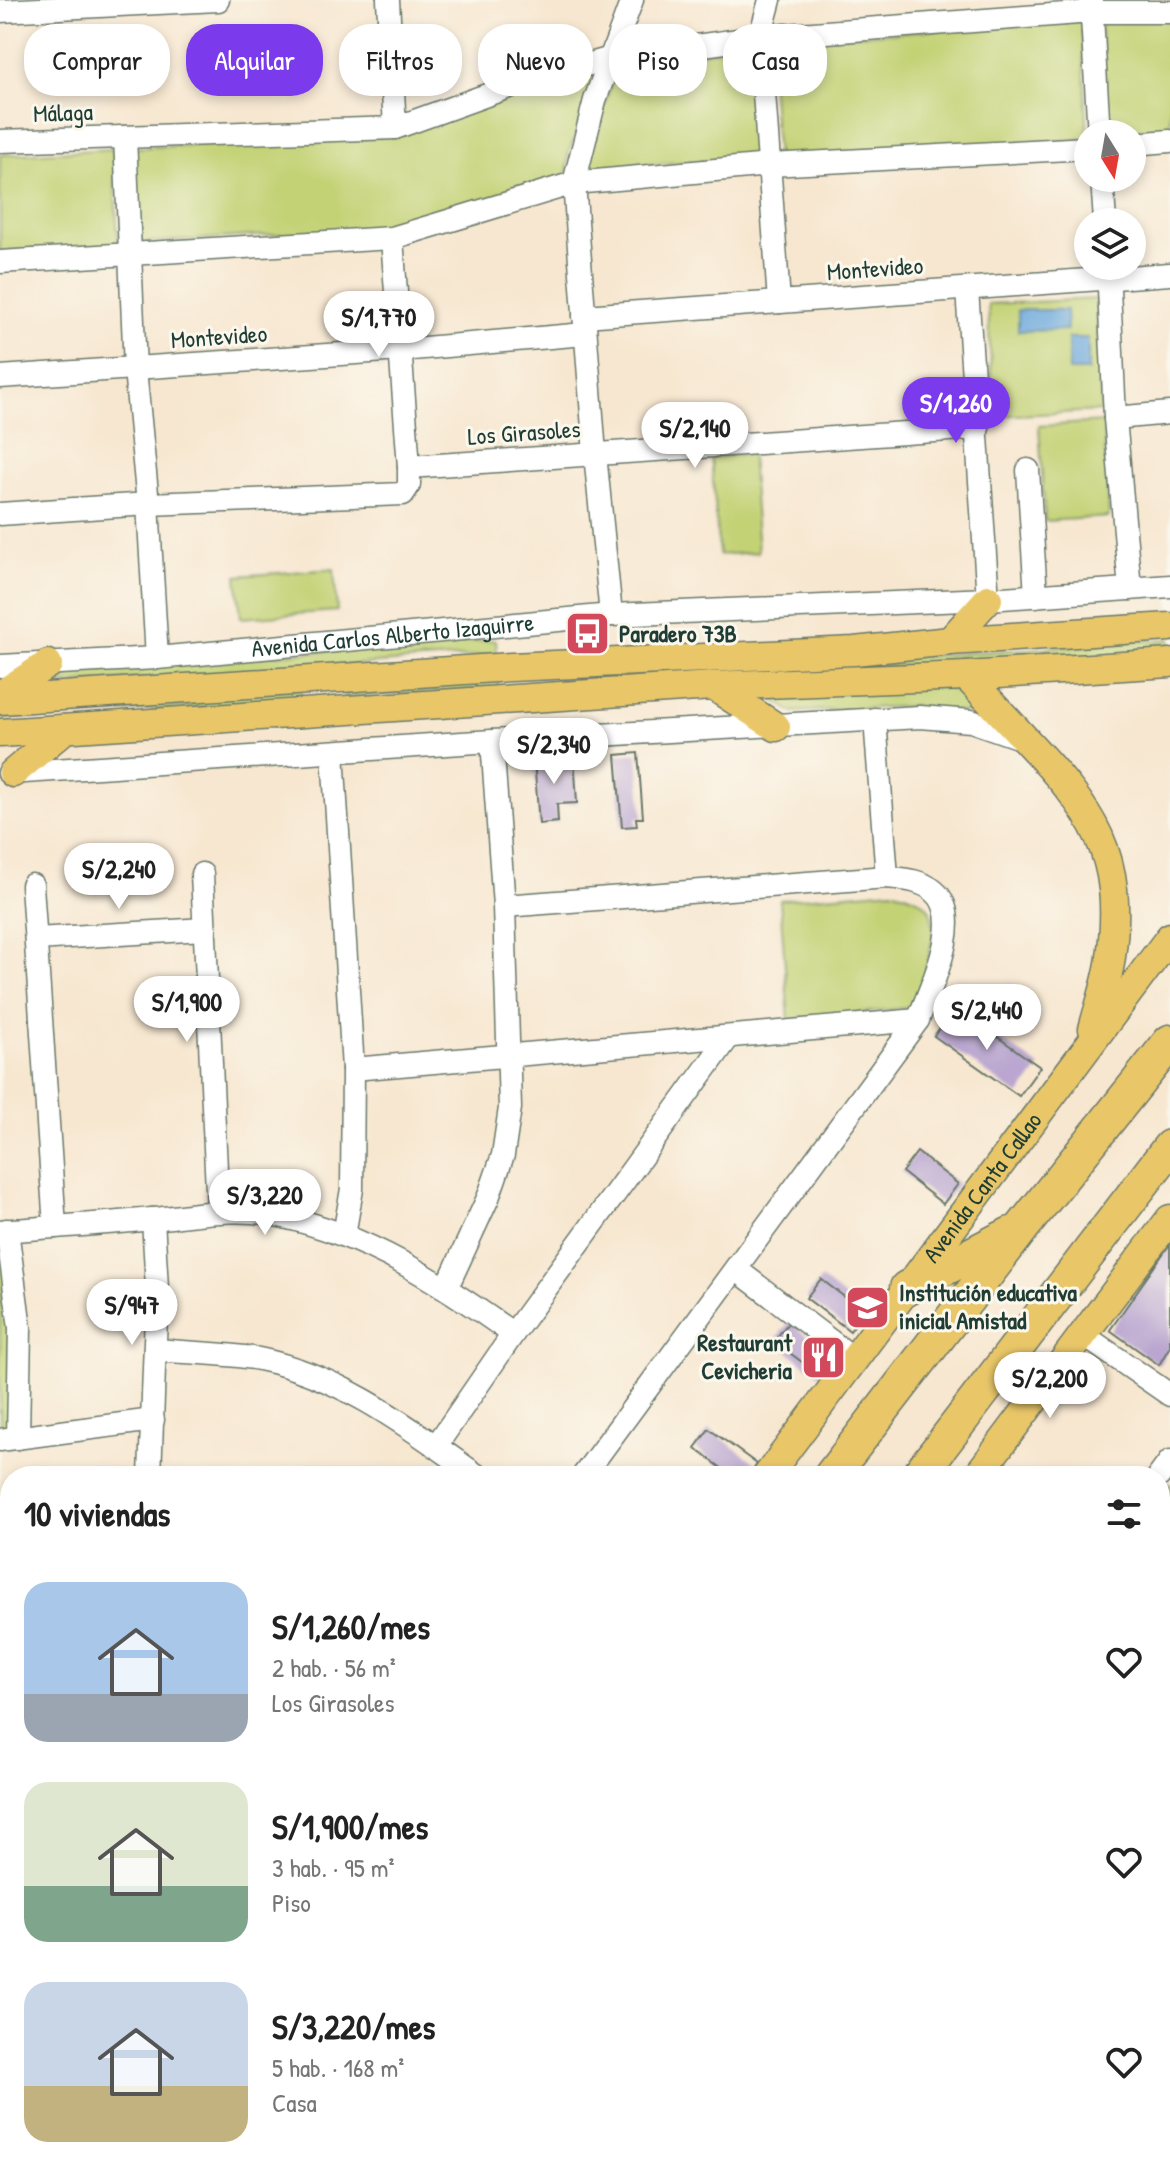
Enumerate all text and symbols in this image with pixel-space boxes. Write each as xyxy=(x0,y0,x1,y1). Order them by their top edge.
chip: Comprar xyxy=(24,24,170,96)
chip: Alquilar xyxy=(186,24,323,96)
chip: Filtros xyxy=(339,24,462,96)
chip: Nuevo xyxy=(478,24,593,96)
chip: Piso xyxy=(609,24,707,96)
chip: Casa xyxy=(723,24,827,96)
street label: Málaga xyxy=(33,95,93,129)
north arrow xyxy=(1074,120,1146,192)
map controls xyxy=(1074,120,1146,280)
button: layers xyxy=(1074,208,1146,280)
street label: Montevideo xyxy=(826,249,924,287)
pin: S/1,770 xyxy=(305,291,453,359)
text: S/1,770 xyxy=(341,299,417,334)
street label: Montevideo xyxy=(170,317,268,355)
pin: S/1,260 xyxy=(882,377,1030,445)
text: S/1,260 xyxy=(920,385,992,420)
pin: S/2,140 xyxy=(621,402,769,470)
text: S/2,140 xyxy=(659,410,731,445)
street label: Los Girasoles xyxy=(466,412,581,452)
street label: Avenida Carlos Alberto Izaguirre xyxy=(250,605,536,664)
bus stop icon: Paradero 73B xyxy=(564,610,612,658)
place label: Paradero 73B xyxy=(619,617,737,649)
pin: S/2,340 xyxy=(480,718,628,786)
text: S/2,340 xyxy=(517,726,591,761)
pin: S/2,240 xyxy=(45,843,193,911)
text: S/2,240 xyxy=(82,851,156,886)
pin: S/1,900 xyxy=(113,976,261,1044)
text: S/1,900 xyxy=(152,984,222,1019)
pin: S/2,440 xyxy=(913,984,1061,1052)
text: S/2,440 xyxy=(951,992,1023,1027)
street label: Avenida Canta Callao xyxy=(915,1105,1049,1269)
pin: S/3,220 xyxy=(191,1169,339,1237)
text: S/3,220 xyxy=(227,1177,303,1212)
place label: Institución educativa inicial Amistad xyxy=(899,1276,1077,1336)
pin: S/947 xyxy=(76,1279,188,1347)
school or university icon: Institución educativa inicial Amistad xyxy=(844,1283,892,1331)
text: S/947 xyxy=(104,1287,160,1322)
place label: Restaurant Cevicheria xyxy=(697,1326,793,1386)
restaurant icon: Restaurant Cevicheria xyxy=(799,1333,847,1381)
pin: S/2,200 xyxy=(976,1352,1124,1420)
text: S/2,200 xyxy=(1012,1360,1088,1395)
text: 10 viviendas xyxy=(24,1491,170,1537)
icon: filters xyxy=(1102,1492,1146,1536)
text: S/1,260/mes xyxy=(272,1604,430,1650)
icon: home xyxy=(88,1614,184,1710)
icon: heart xyxy=(1102,1640,1146,1684)
text: 2 hab. · 56 m² xyxy=(272,1650,396,1685)
text: Los Girasoles xyxy=(272,1685,394,1720)
text: S/1,900/mes xyxy=(272,1804,428,1850)
icon: home xyxy=(88,1814,184,1910)
icon: heart xyxy=(1102,1840,1146,1884)
text: 3 hab. · 95 m² xyxy=(272,1850,394,1885)
text: Piso xyxy=(272,1885,311,1920)
text: S/3,220/mes xyxy=(272,2004,435,2050)
icon: home xyxy=(88,2014,184,2110)
icon: heart xyxy=(1102,2040,1146,2084)
text: 5 hab. · 168 m² xyxy=(272,2050,404,2085)
text: Casa xyxy=(272,2085,317,2120)

